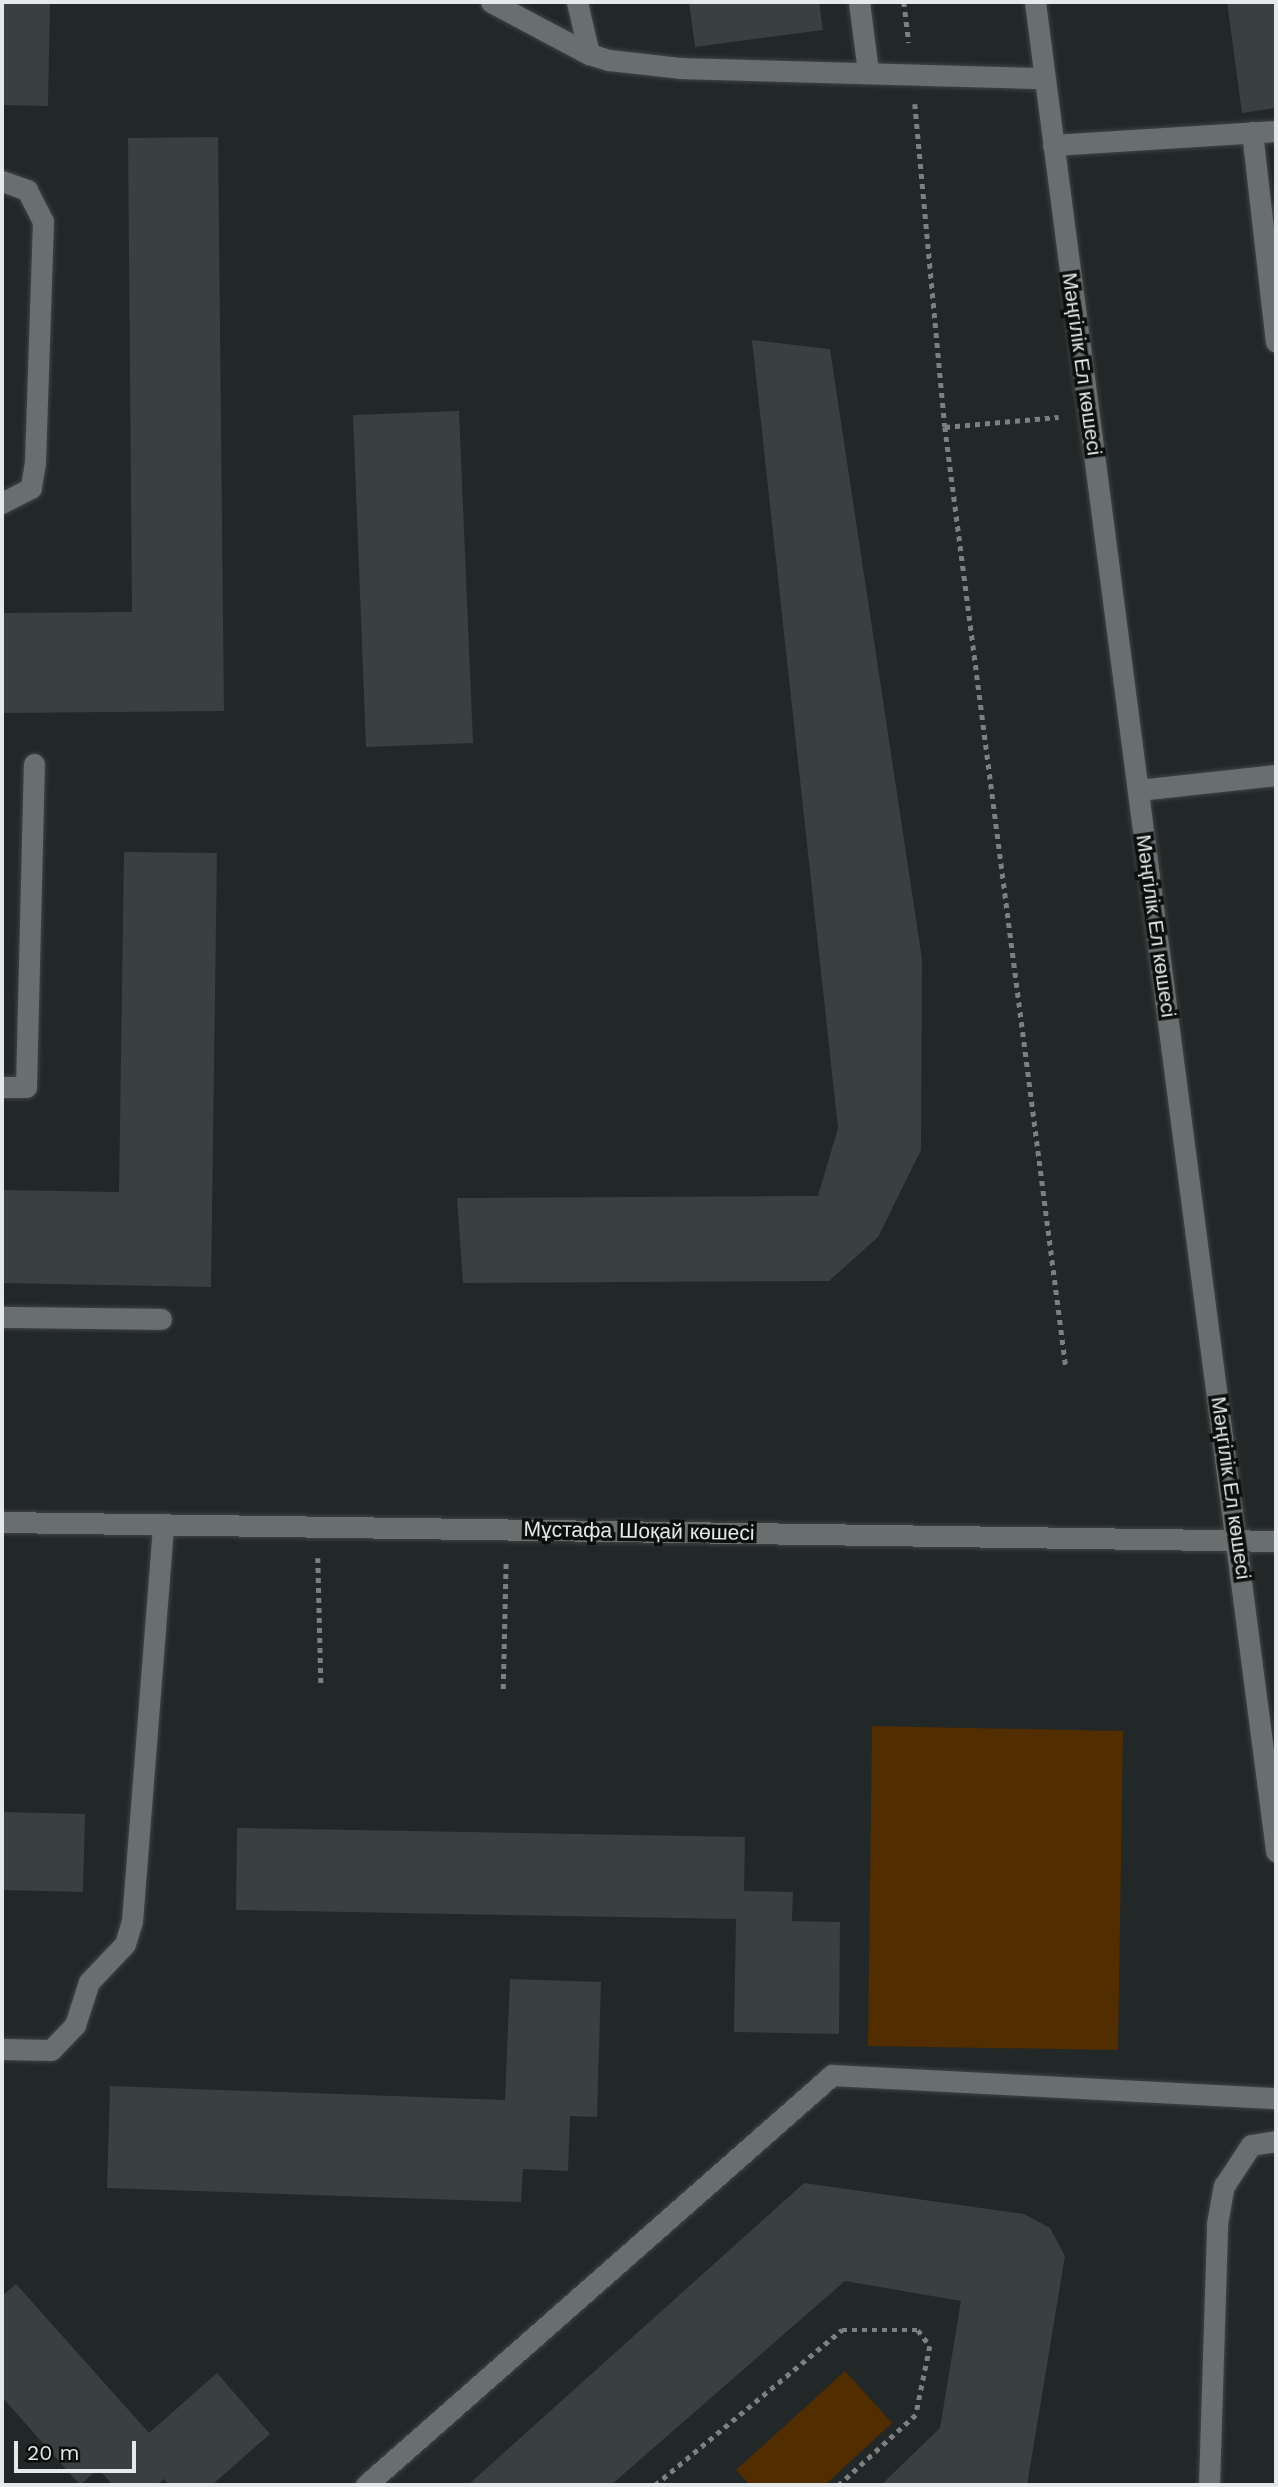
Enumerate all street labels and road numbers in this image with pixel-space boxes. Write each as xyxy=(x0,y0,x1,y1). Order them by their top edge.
street label: Мәңгілік Ел көшесі xyxy=(1057,271,1107,457)
street label: Мәңгілік Ел көшесі xyxy=(1131,833,1181,1019)
street label: Мәңгілік Ел көшесі xyxy=(1206,1395,1256,1581)
street label: Мұстафа Шоқай көшесі xyxy=(523,1516,755,1546)

